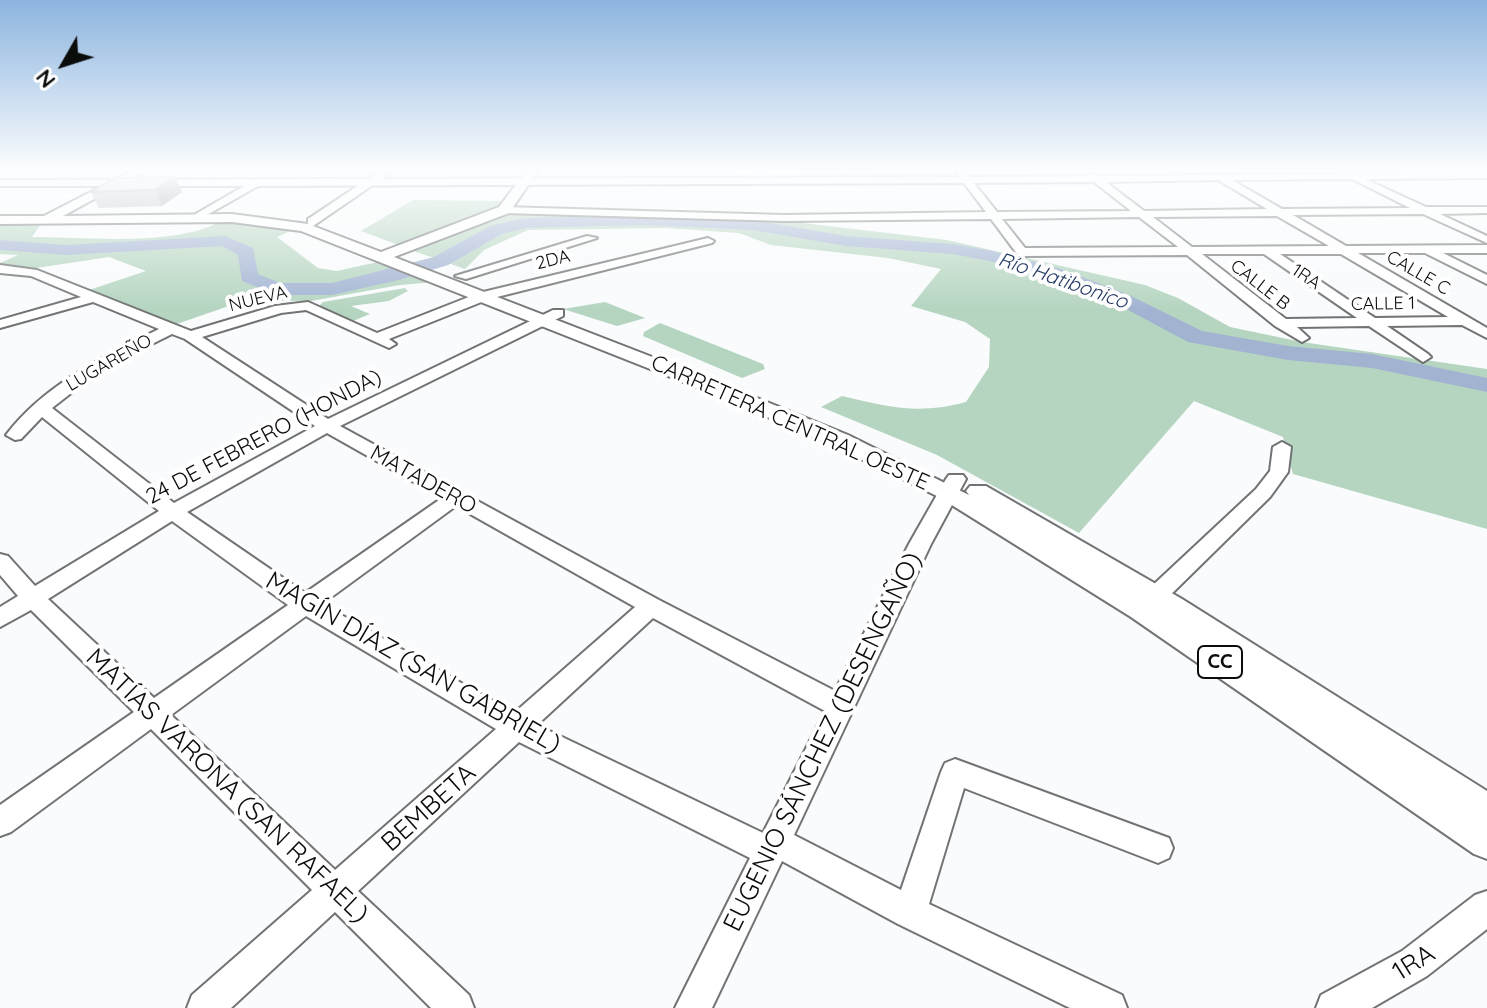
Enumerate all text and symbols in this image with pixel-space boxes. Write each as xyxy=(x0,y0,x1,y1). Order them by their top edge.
north arrow xyxy=(24,24,104,104)
text: N xyxy=(29,64,61,94)
street label: 2DA xyxy=(534,245,572,275)
street label: CALLE C xyxy=(1383,246,1453,300)
water label: Río Hatibonico xyxy=(995,248,1131,314)
street label: CALLE B xyxy=(1226,255,1294,315)
street label: 1RA xyxy=(1287,260,1325,294)
street label: NUEVA xyxy=(227,281,289,317)
street label: CALLE 1 xyxy=(1351,293,1415,315)
street label: LUGAREÑO xyxy=(62,330,156,396)
street label: CARRETERA CENTRAL OESTE xyxy=(647,350,933,496)
street label: 24 DE FEBRERO (HONDA) xyxy=(142,364,386,510)
street label: MATADERO xyxy=(365,440,481,520)
street label: EUGENIO SÁNCHEZ (DESENGAÑO) xyxy=(717,547,929,937)
street label: MAGÍN DÍAZ (SAN GABRIEL) xyxy=(260,566,566,760)
street label: MATÍAS VARONA (SAN RAFAEL) xyxy=(79,642,375,930)
road number: CC xyxy=(1198,646,1242,678)
street label: BEMBETA xyxy=(375,758,483,858)
street label: 1RA xyxy=(1387,938,1441,988)

